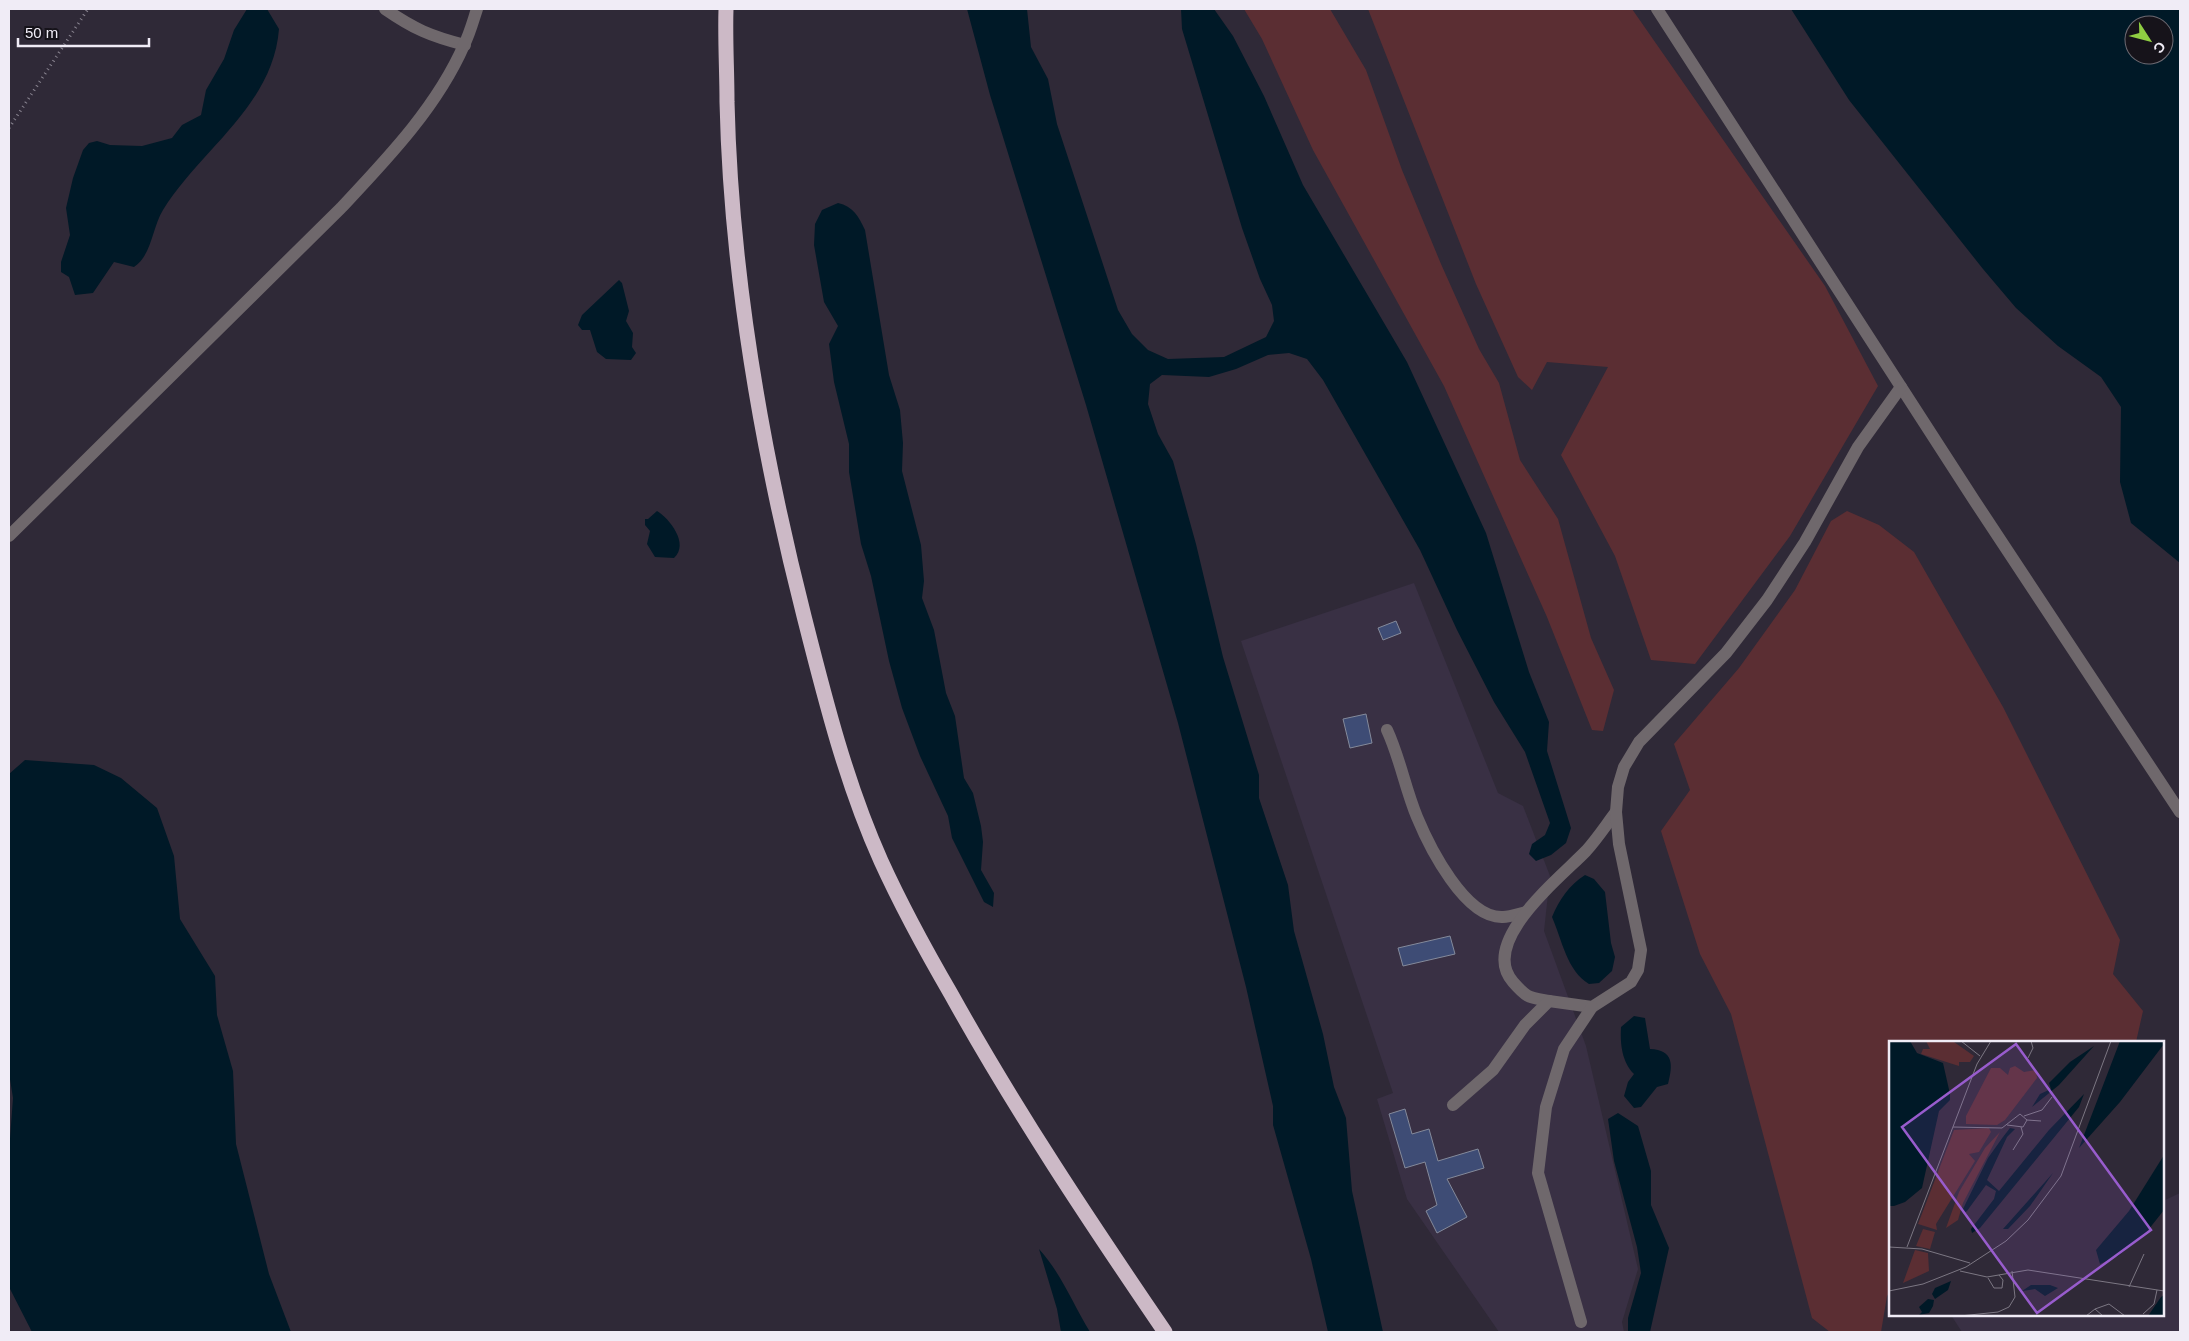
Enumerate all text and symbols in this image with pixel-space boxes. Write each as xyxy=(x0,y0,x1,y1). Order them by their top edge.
scale bar xyxy=(18,15,149,47)
north arrow xyxy=(2124,15,2174,65)
text: 50 m xyxy=(25,24,58,41)
text: С xyxy=(2150,39,2169,56)
inset map xyxy=(1889,1041,2164,1316)

